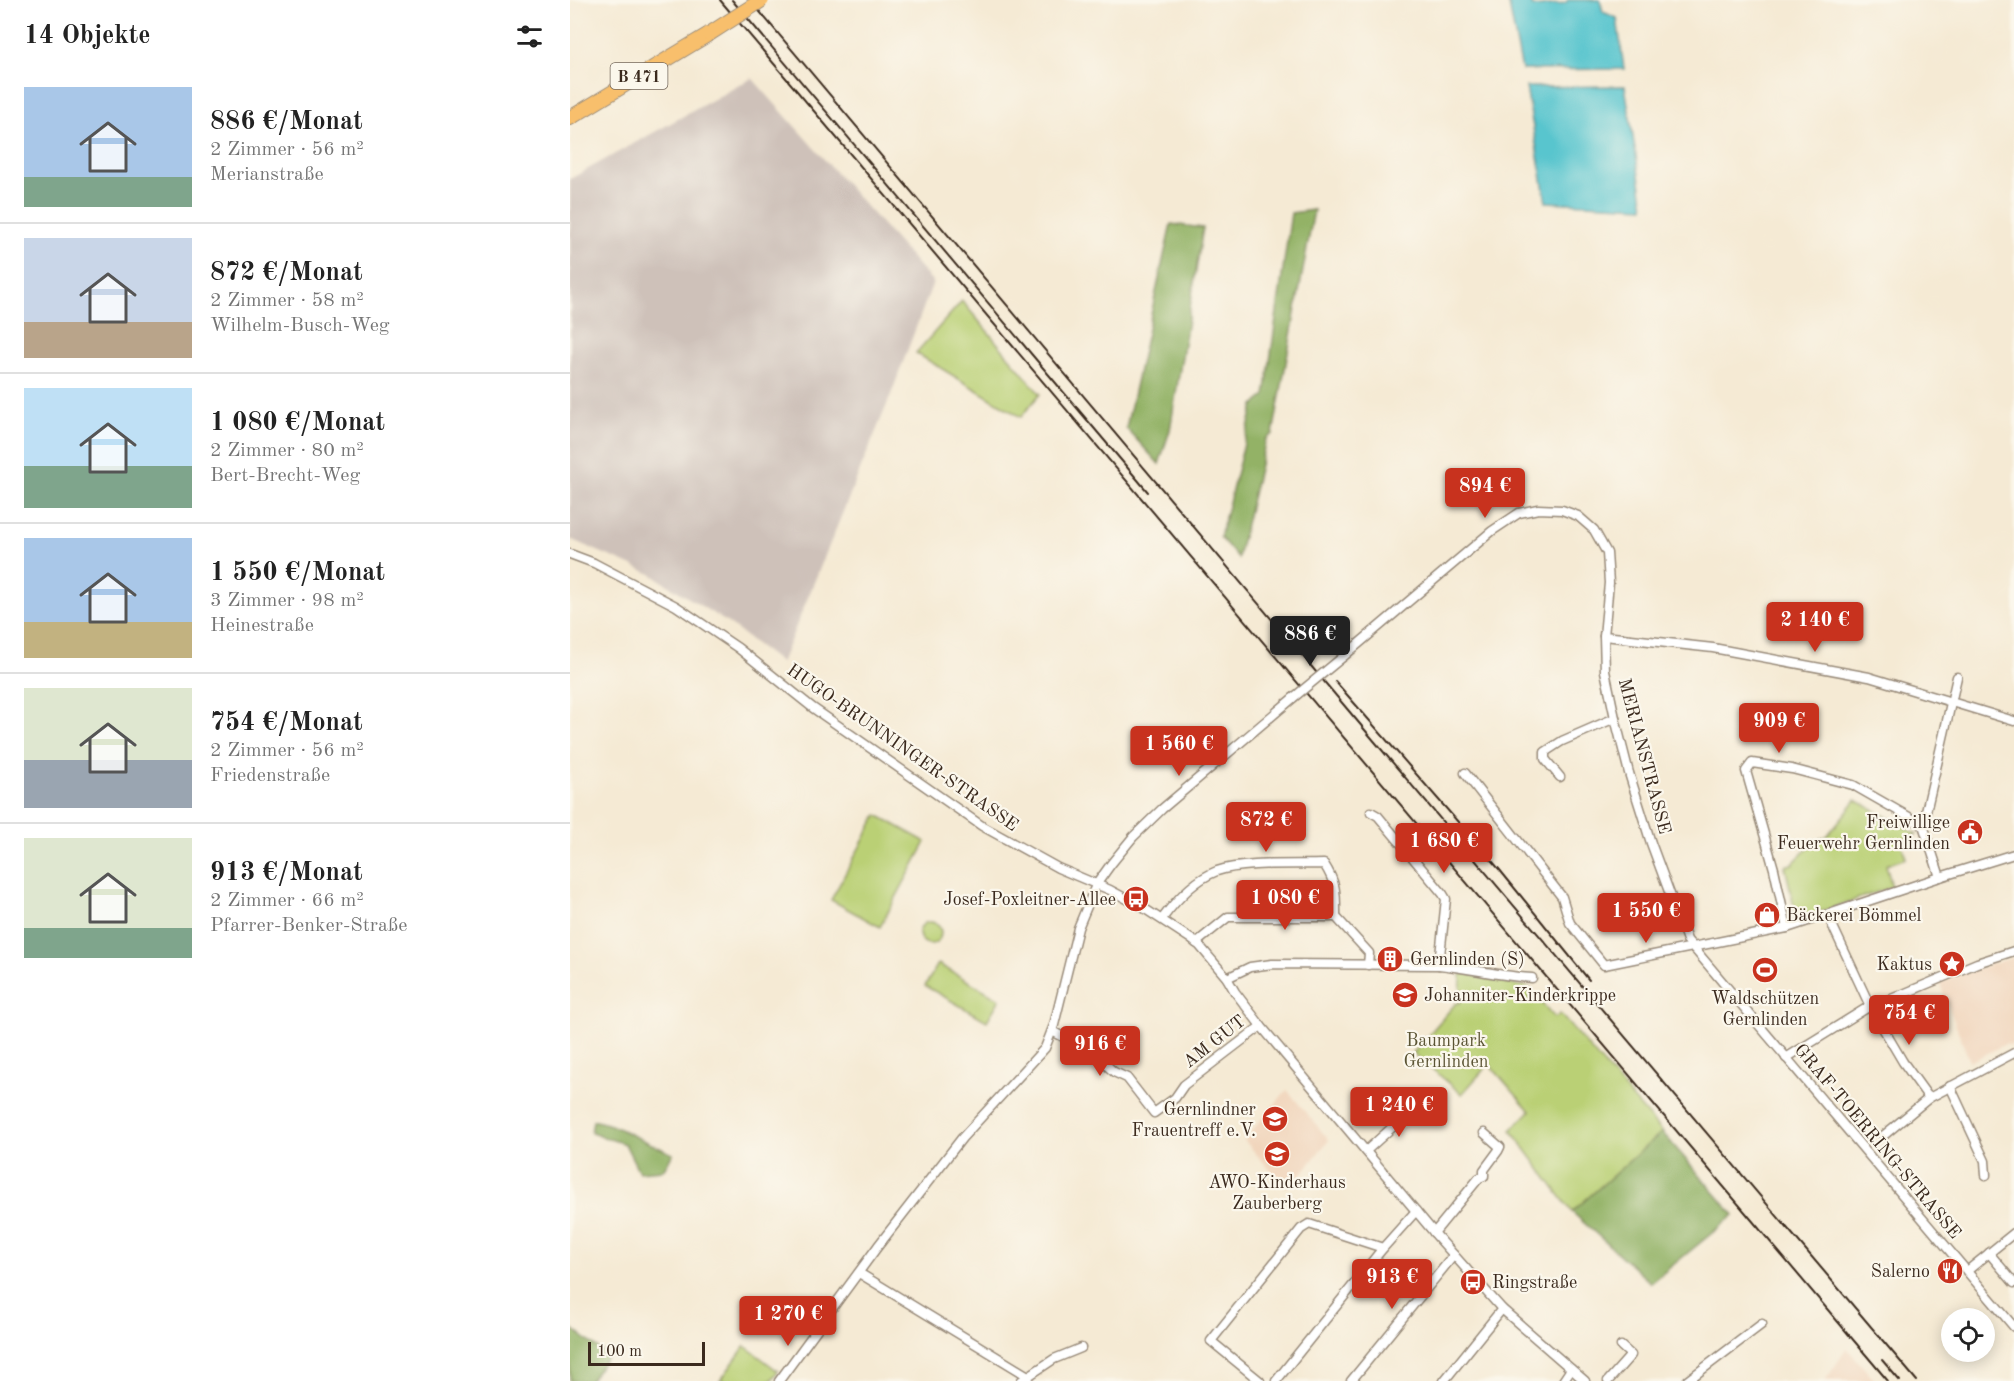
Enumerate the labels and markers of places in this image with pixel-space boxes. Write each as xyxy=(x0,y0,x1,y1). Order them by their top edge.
pin: 894 € xyxy=(1443,468,1527,519)
pin: 2 140 € xyxy=(1760,602,1870,653)
pin: 886 € xyxy=(1268,616,1352,667)
pin: 909 € xyxy=(1737,703,1821,754)
pin: 1 560 € xyxy=(1124,726,1234,777)
pin: 872 € xyxy=(1224,802,1308,853)
place label: Freiwillige Feuerwehr Gernlinden xyxy=(1777,814,1950,853)
public building icon: Freiwillige Feuerwehr Gernlinden xyxy=(1955,817,1985,847)
pin: 1 680 € xyxy=(1389,823,1499,874)
pin: 1 080 € xyxy=(1230,880,1340,931)
bus stop icon: Josef-Poxleitner-Allee xyxy=(1121,884,1151,914)
place label: Josef-Poxleitner-Allee xyxy=(943,891,1116,909)
pin: 1 550 € xyxy=(1591,893,1701,944)
shop icon: Bäckerei Bömmel xyxy=(1752,900,1782,930)
place label: Bäckerei Bömmel xyxy=(1786,907,1922,925)
building icon: Gernlinden (S) xyxy=(1375,944,1405,974)
place icon: Kaktus xyxy=(1937,949,1967,979)
place label: Gernlinden (S) xyxy=(1410,950,1525,969)
sports icon: Waldschützen Gernlinden xyxy=(1750,955,1780,985)
place label: Kaktus xyxy=(1876,956,1932,974)
school or university icon: Johanniter-Kinderkrippe xyxy=(1390,980,1420,1010)
place label: Johanniter-Kinderkrippe xyxy=(1424,987,1616,1005)
place label: Waldschützen Gernlinden xyxy=(1711,990,1819,1029)
pin: 754 € xyxy=(1867,995,1951,1046)
pin: 916 € xyxy=(1058,1026,1142,1077)
pin: 1 240 € xyxy=(1344,1087,1454,1138)
place label: Gernlindner Frauentreff e.V. xyxy=(1132,1101,1257,1140)
school or university icon: Gernlindner Frauentreff e.V. xyxy=(1260,1104,1290,1134)
school or university icon: AWO-Kinderhaus Zauberberg xyxy=(1262,1139,1292,1169)
place label: AWO-Kinderhaus Zauberberg xyxy=(1208,1174,1346,1213)
restaurant icon: Salerno xyxy=(1935,1256,1965,1286)
pin: 913 € xyxy=(1350,1259,1434,1310)
place label: Salerno xyxy=(1871,1263,1930,1281)
bus stop icon: Ringstraße xyxy=(1458,1267,1488,1297)
place label: Ringstraße xyxy=(1492,1274,1577,1292)
pin: 1 270 € xyxy=(733,1296,843,1347)

